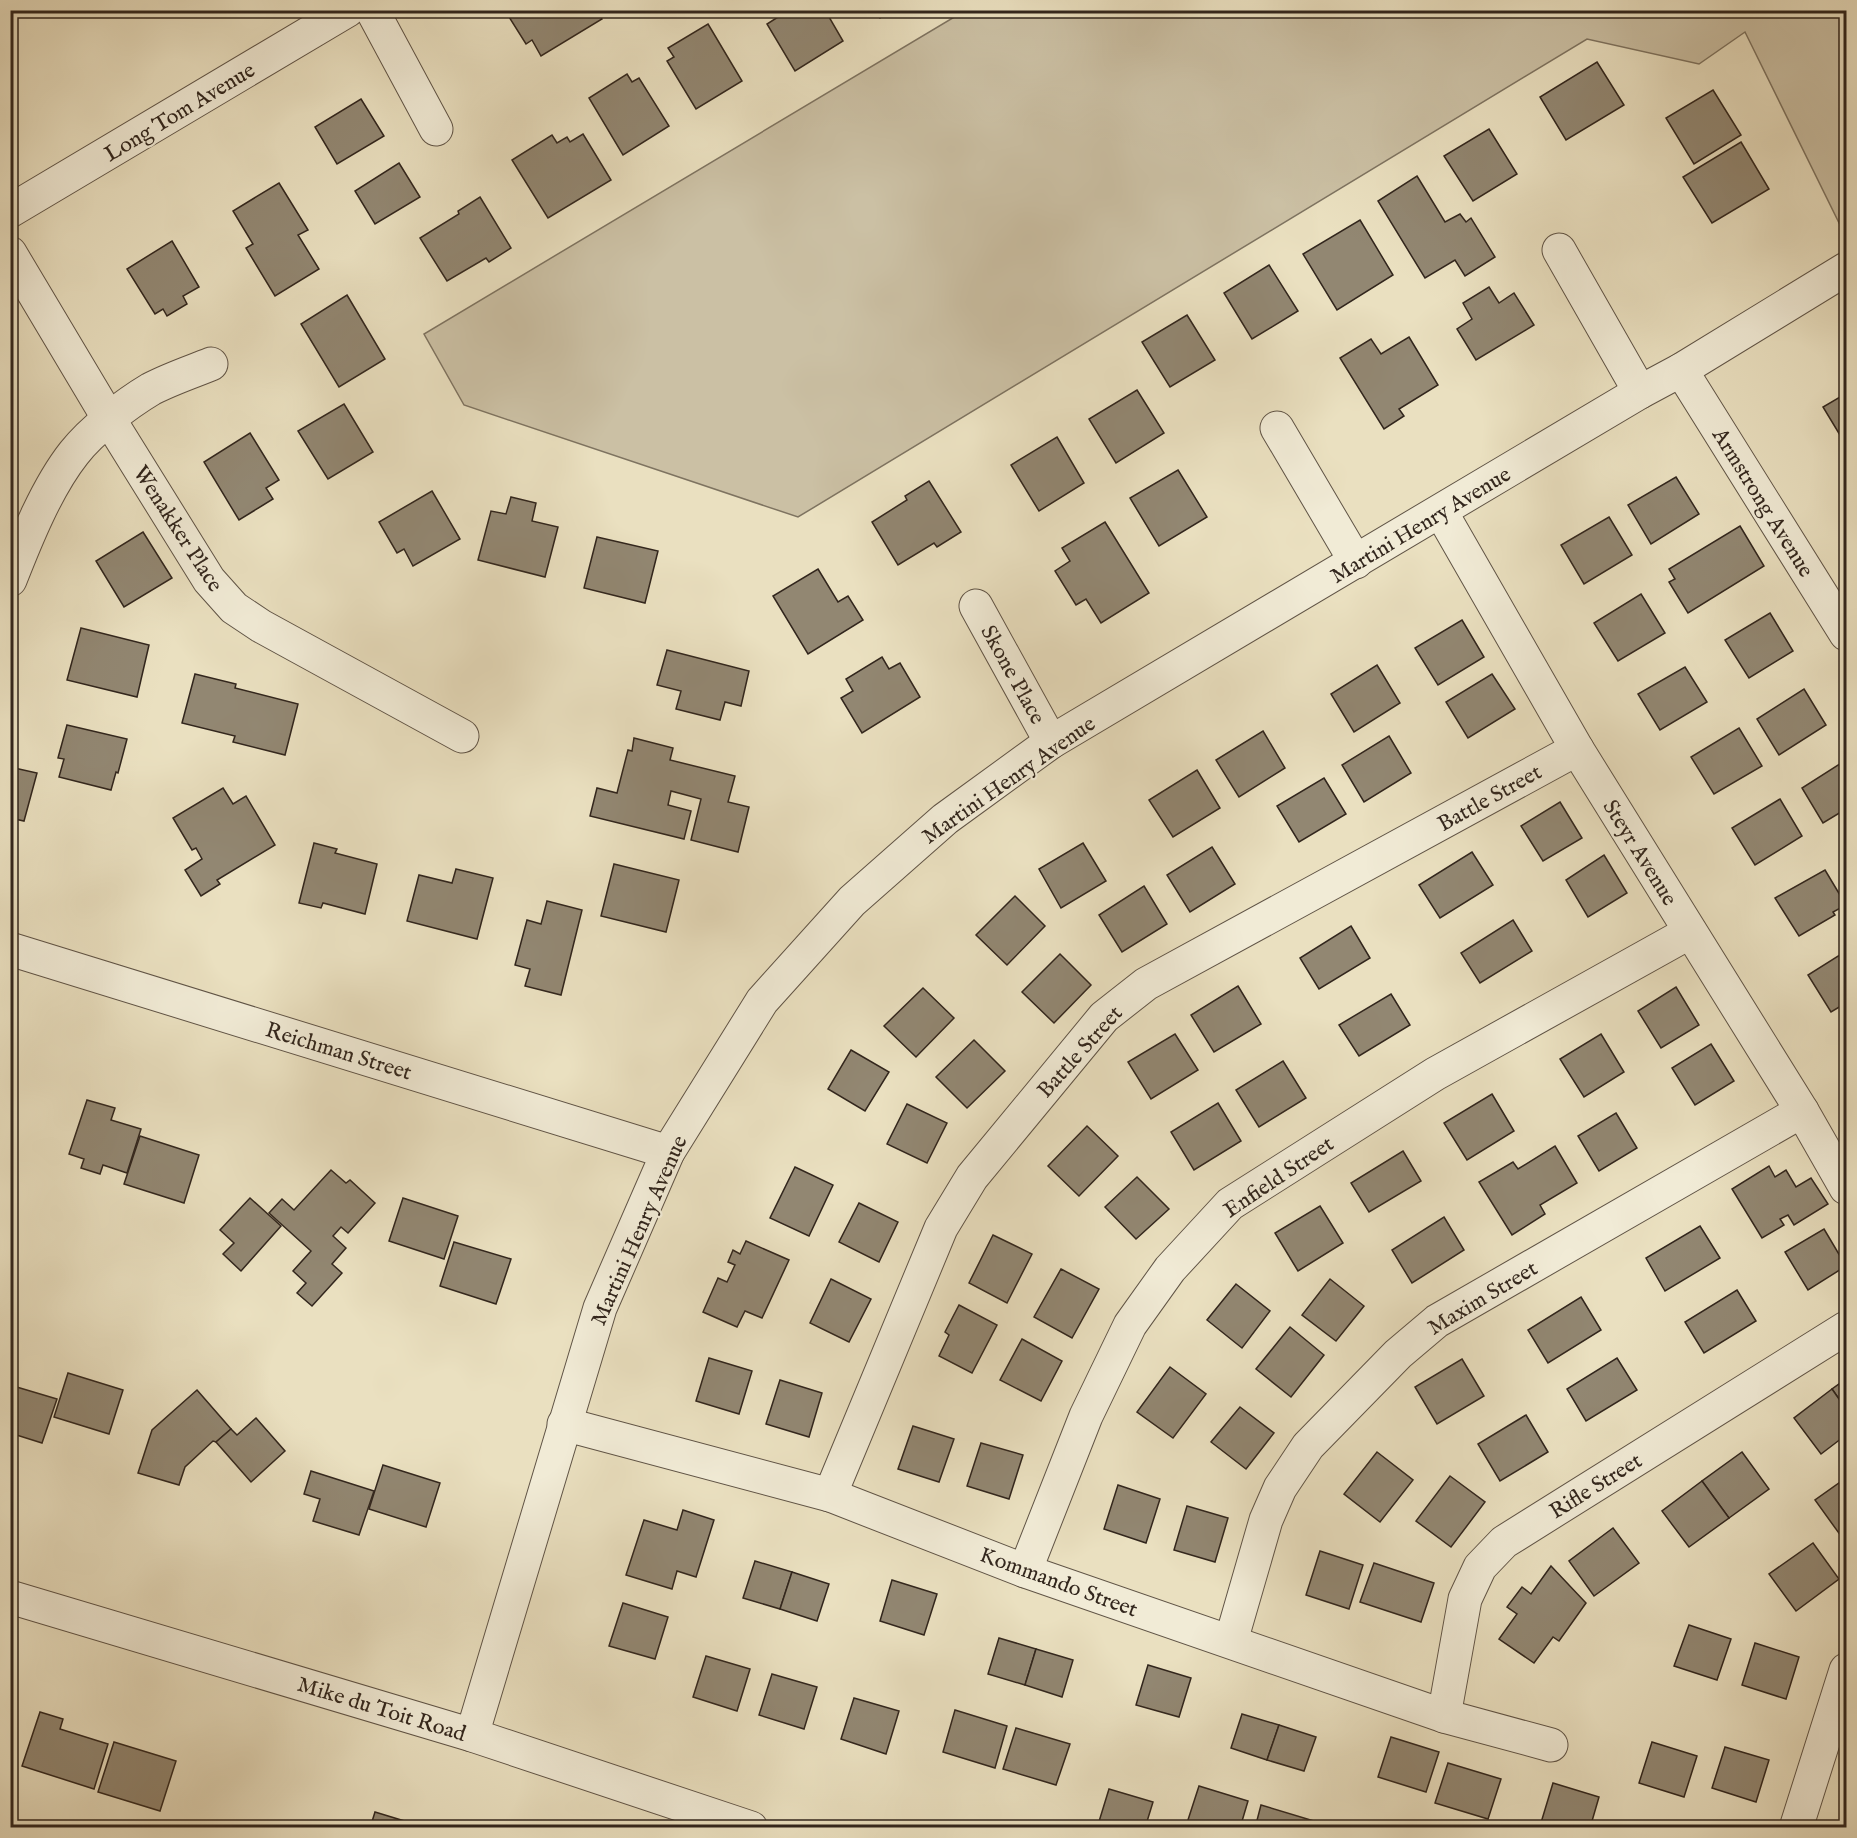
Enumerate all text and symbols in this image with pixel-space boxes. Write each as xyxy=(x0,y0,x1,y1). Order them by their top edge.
street label: Long Tom Avenue xyxy=(100,57,261,169)
street label: Armstrong Avenue xyxy=(1705,422,1819,583)
street label: Wenakker Place xyxy=(126,461,229,598)
street label: Martini Henry Avenue xyxy=(1326,461,1516,591)
street label: Skone Place xyxy=(974,620,1051,729)
street label: Martini Henry Avenue xyxy=(917,710,1101,851)
street label: Battle Street xyxy=(1433,758,1547,839)
street label: Steyr Avenue xyxy=(1596,795,1683,911)
street label: Battle Street xyxy=(1032,1000,1130,1104)
street label: Reichman Street xyxy=(262,1016,415,1088)
street label: Enfield Street xyxy=(1219,1130,1340,1225)
street label: Martini Henry Avenue xyxy=(585,1131,694,1330)
street label: Maxim Street xyxy=(1423,1255,1543,1342)
street label: Rifle Street xyxy=(1545,1447,1648,1526)
street label: Kommando Street xyxy=(976,1541,1141,1625)
street label: Mike du Toit Road xyxy=(294,1671,469,1749)

